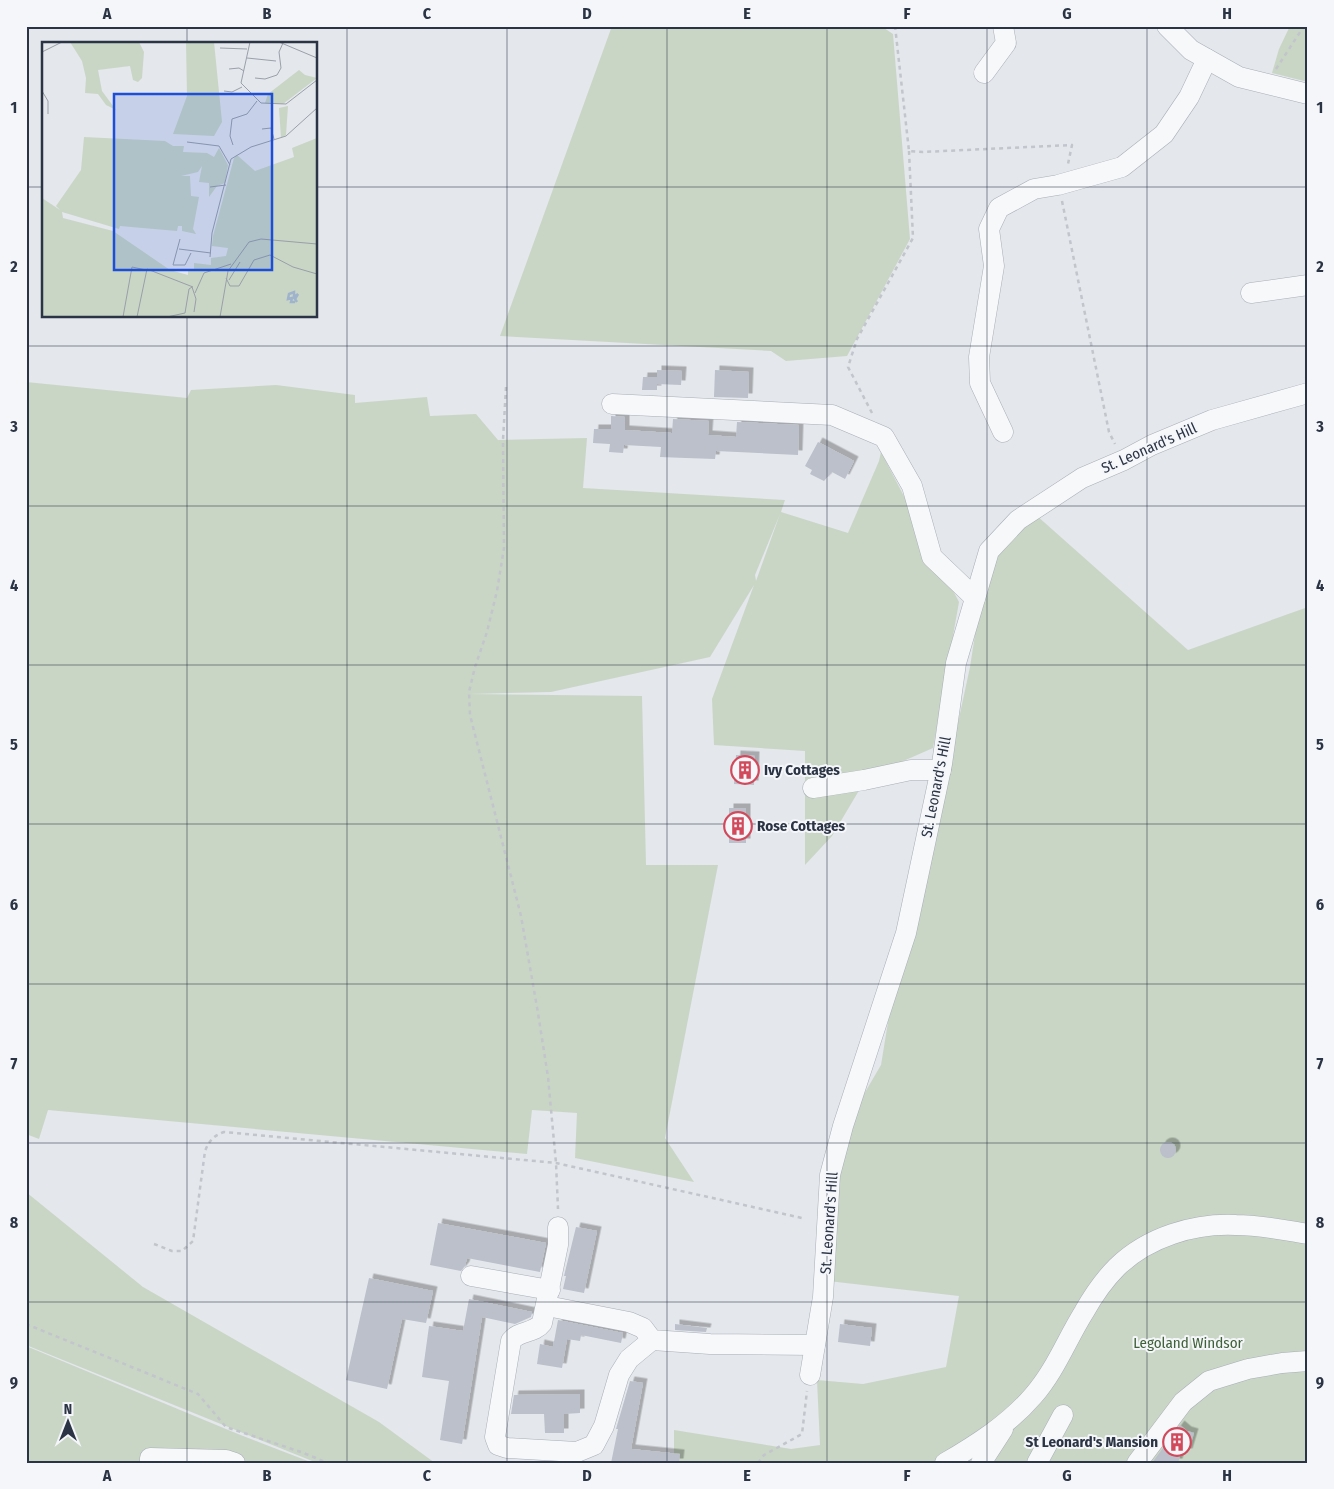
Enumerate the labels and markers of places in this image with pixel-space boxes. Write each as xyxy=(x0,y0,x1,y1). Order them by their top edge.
building icon: Ivy Cottages xyxy=(730,755,760,785)
place label: Ivy Cottages xyxy=(764,761,840,779)
building icon: Rose Cottages xyxy=(723,811,753,841)
place label: Rose Cottages xyxy=(757,817,846,835)
building icon: St Leonard's Mansion xyxy=(1162,1427,1192,1457)
place label: St Leonard's Mansion xyxy=(1026,1433,1158,1451)

